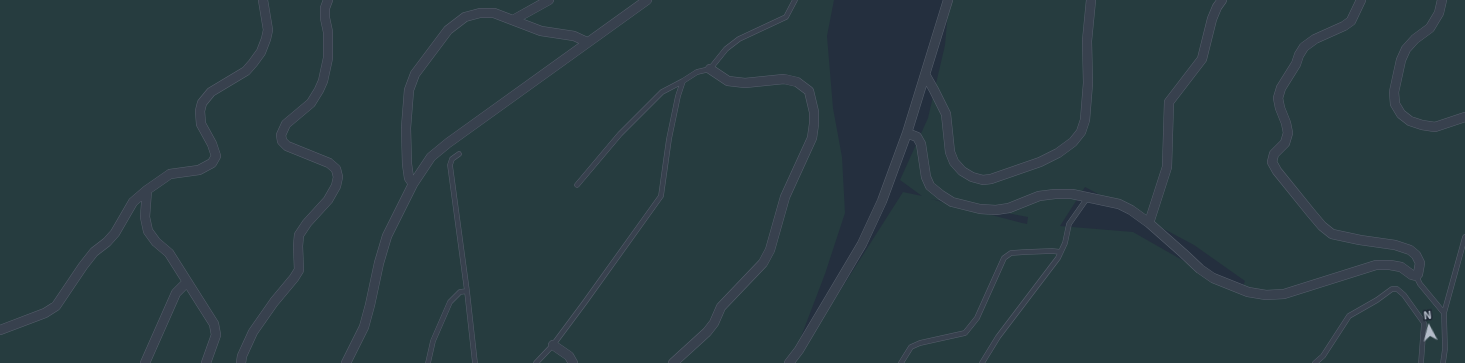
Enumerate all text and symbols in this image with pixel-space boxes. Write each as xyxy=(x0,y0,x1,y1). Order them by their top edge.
north arrow xyxy=(1409,307,1449,347)
text: N xyxy=(1423,308,1432,322)

